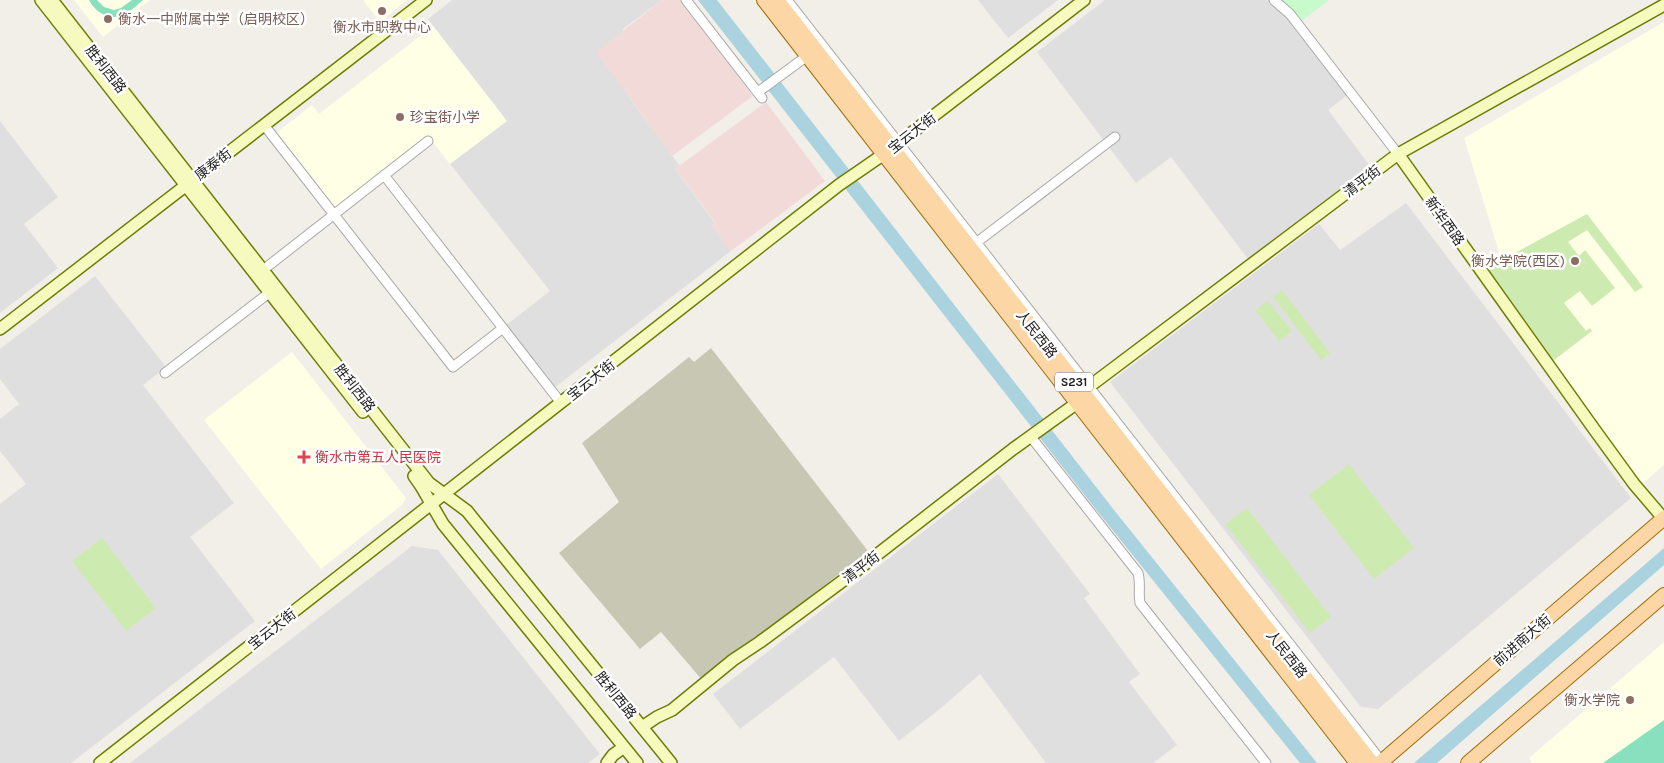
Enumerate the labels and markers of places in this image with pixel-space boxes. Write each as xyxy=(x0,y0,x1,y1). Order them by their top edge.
marker: 衡水市职教中心 xyxy=(376,5,388,17)
place label: 衡水一中附属中学（启明校区） xyxy=(118,11,314,28)
marker: 衡水一中附属中学（启明校区） xyxy=(102,13,114,25)
place label: 衡水市职教中心 xyxy=(333,19,431,36)
place label: 珍宝街小学 xyxy=(410,109,480,126)
marker: 珍宝街小学 xyxy=(394,111,406,123)
place label: 衡水学院(西区) xyxy=(1471,253,1565,270)
marker: 衡水学院(西区) xyxy=(1569,255,1581,267)
place label: 衡水市第五人民医院 xyxy=(315,449,441,466)
marker: 衡水市第五人民医院 xyxy=(297,450,311,464)
place label: 衡水学院 xyxy=(1564,692,1620,709)
marker: 衡水学院 xyxy=(1624,694,1636,706)

